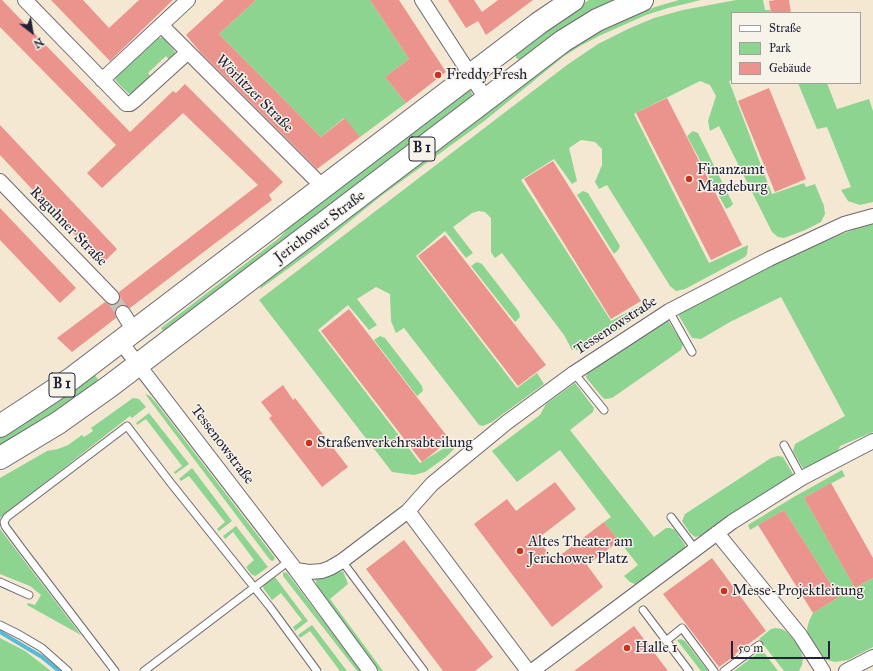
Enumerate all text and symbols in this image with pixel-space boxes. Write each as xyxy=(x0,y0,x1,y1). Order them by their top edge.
north arrow xyxy=(12,12,52,52)
legend xyxy=(731,12,861,84)
text: Straße xyxy=(769,21,801,35)
text: N xyxy=(31,35,46,51)
text: Park xyxy=(769,41,791,55)
street label: Wörlitzer Straße xyxy=(211,51,297,137)
text: Gebäude xyxy=(769,61,811,75)
place label: Freddy Fresh xyxy=(446,66,527,84)
marker: Freddy Fresh xyxy=(433,70,443,80)
road number: B 1 xyxy=(409,137,435,161)
place label: Finanzamt Magdeburg xyxy=(697,161,767,196)
marker: Finanzamt Magdeburg xyxy=(684,174,694,184)
street label: Raguhner Straße xyxy=(26,184,110,270)
street label: Jerichower Straße xyxy=(271,187,369,267)
street label: Tessenowstraße xyxy=(571,293,661,359)
road number: B 1 xyxy=(49,373,75,397)
street label: Tessenowstraße xyxy=(186,402,258,488)
place label: Straßenverkehrsabteilung xyxy=(317,434,472,452)
marker: Straßenverkehrsabteilung xyxy=(304,438,314,448)
place label: Altes Theater am Jerichower Platz xyxy=(528,533,633,568)
marker: Altes Theater am Jerichower Platz xyxy=(515,546,525,556)
place label: Messe-Projektleitung xyxy=(732,582,863,600)
marker: Messe-Projektleitung xyxy=(719,586,729,596)
scale bar xyxy=(733,633,832,659)
place label: Halle 1 xyxy=(635,639,678,657)
text: 50 m xyxy=(738,641,763,655)
marker: Halle 1 xyxy=(622,643,632,653)

